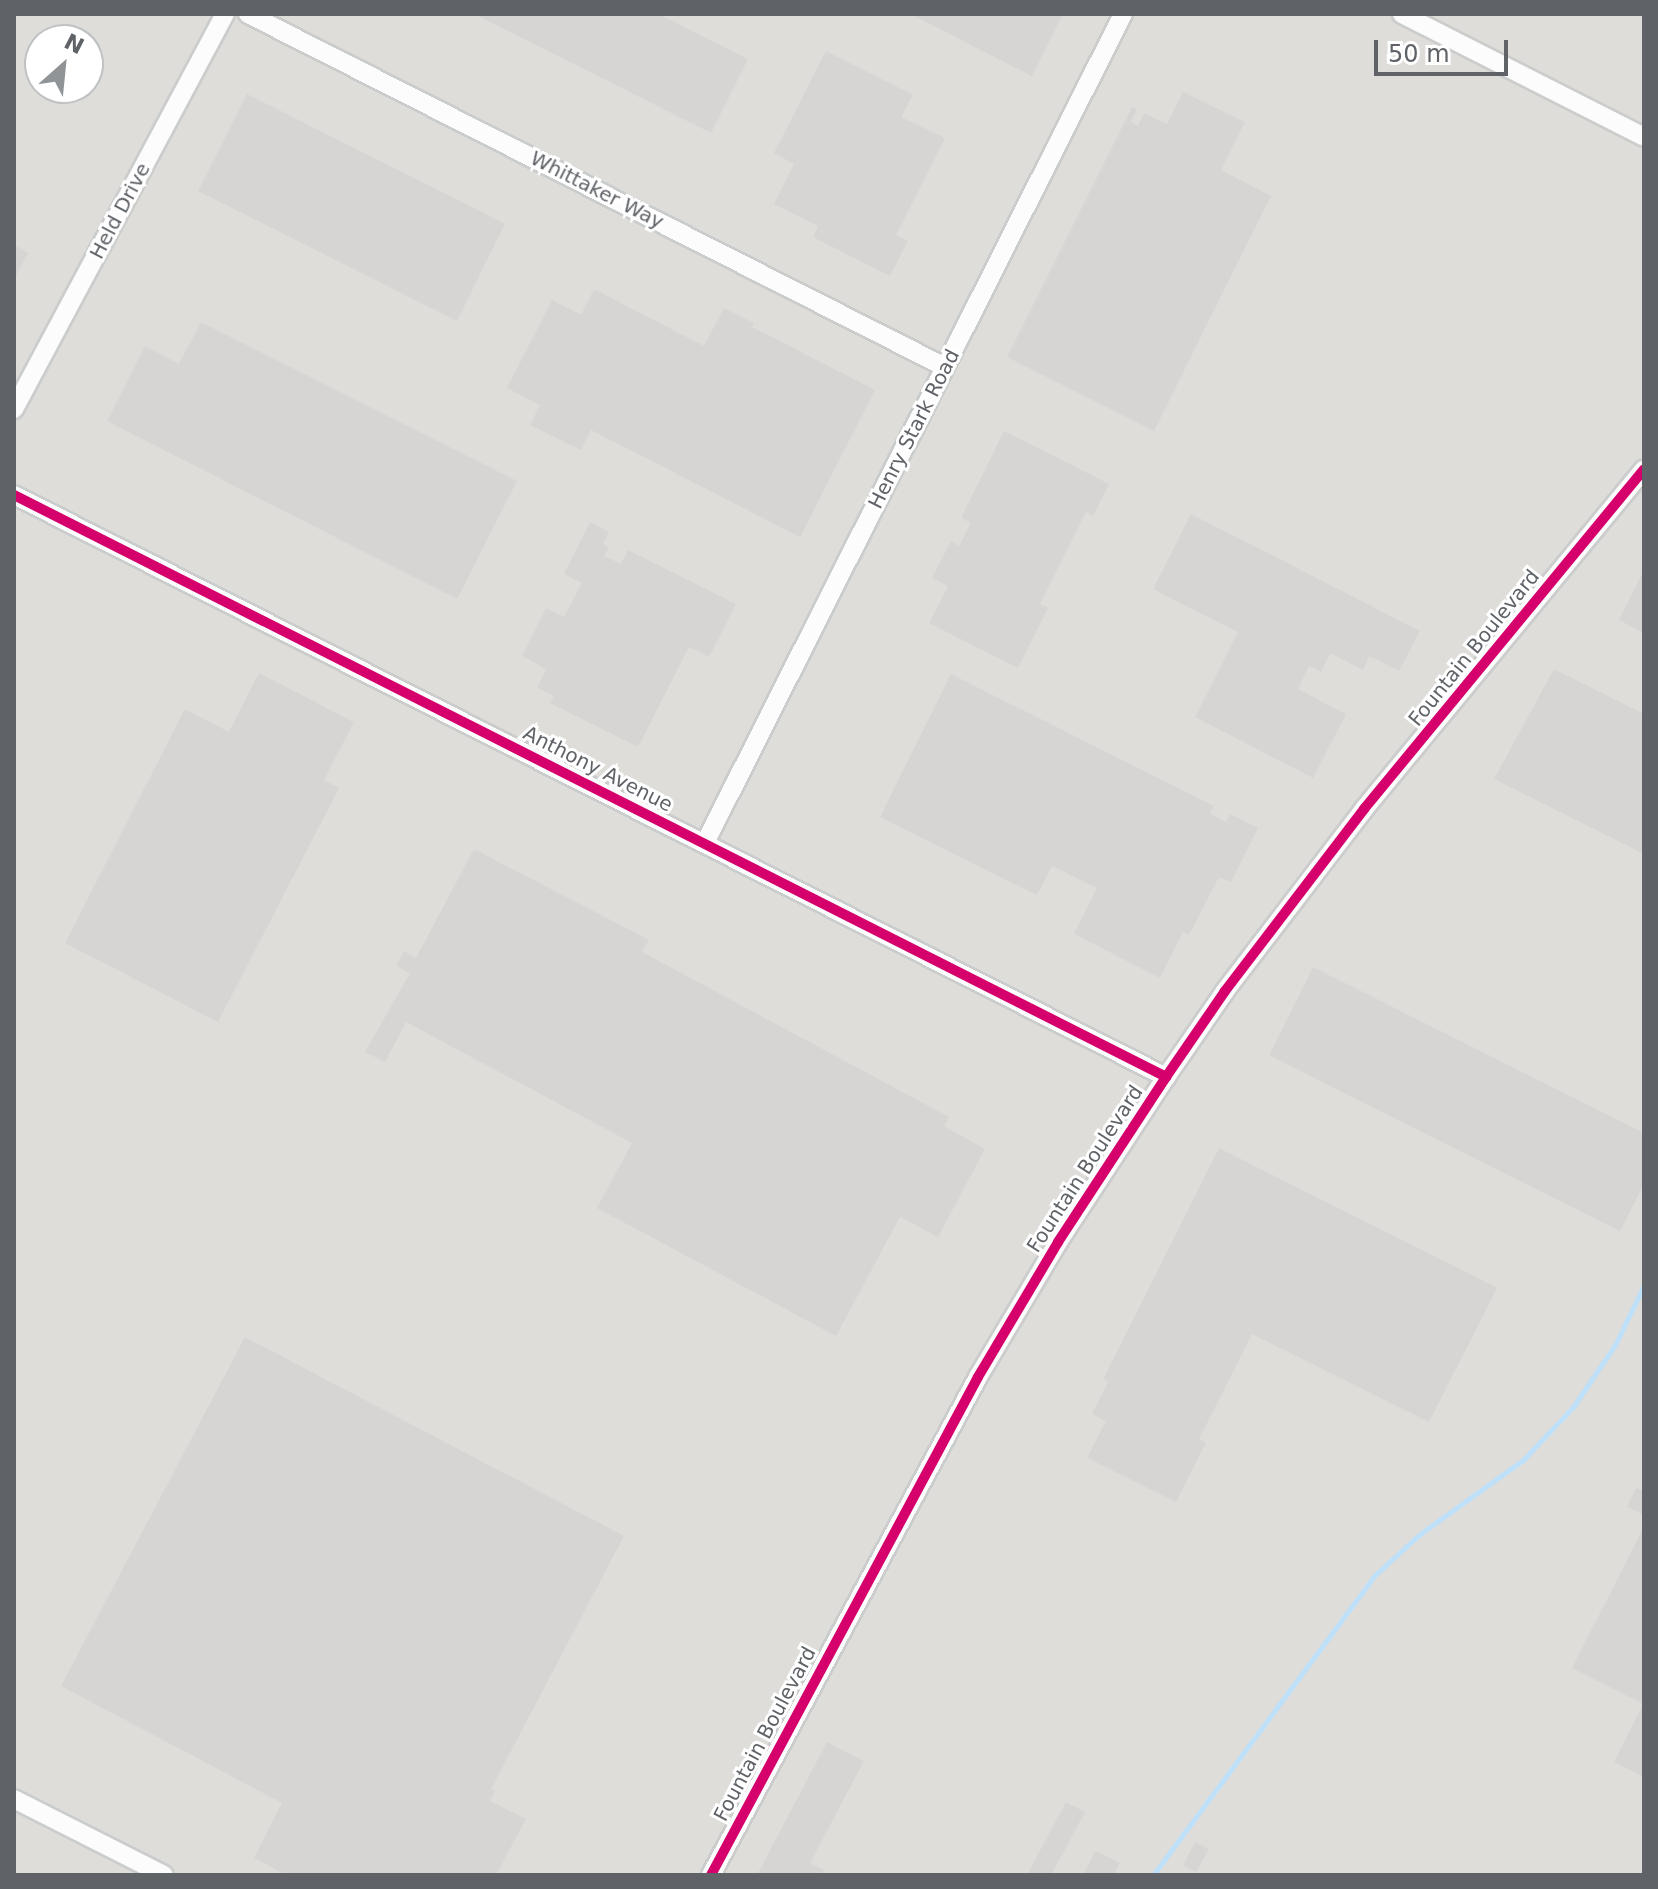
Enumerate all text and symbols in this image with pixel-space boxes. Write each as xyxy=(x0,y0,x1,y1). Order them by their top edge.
north arrow xyxy=(24,24,104,104)
scale bar xyxy=(1378,24,1512,74)
text: N xyxy=(60,29,88,59)
text: 50 m xyxy=(1388,40,1450,68)
street label: Whittaker Way xyxy=(526,146,668,234)
street label: Held Drive xyxy=(85,159,155,263)
street label: Henry Stark Road xyxy=(863,345,965,513)
street label: Fountain Boulevard xyxy=(1404,565,1544,731)
street label: Anthony Avenue xyxy=(519,721,677,817)
street label: Fountain Boulevard xyxy=(1022,1081,1148,1257)
street label: Fountain Boulevard xyxy=(709,1643,821,1825)

